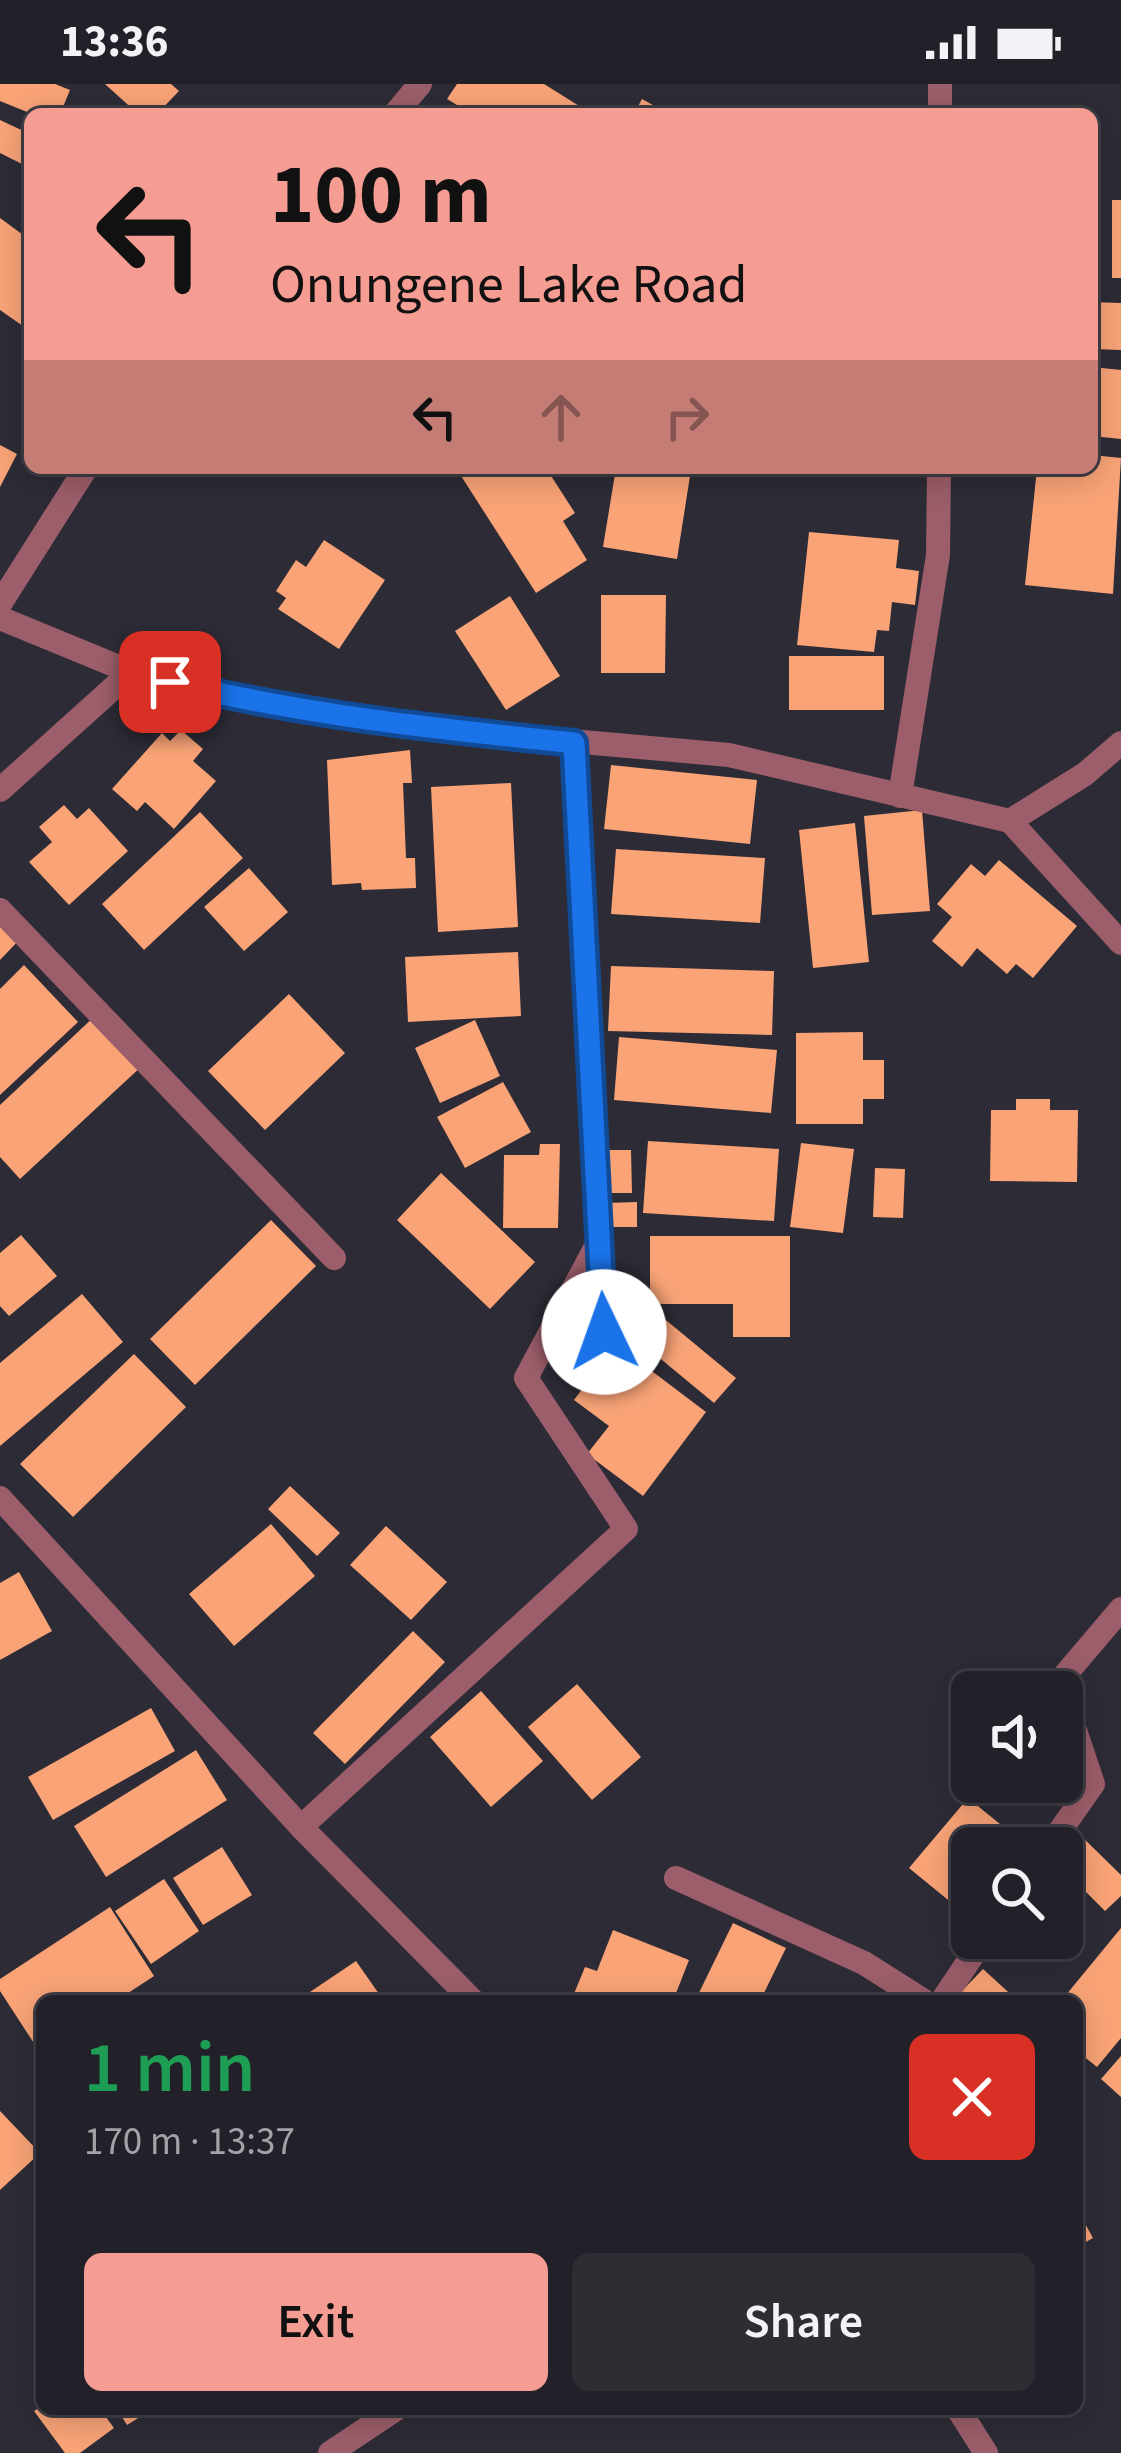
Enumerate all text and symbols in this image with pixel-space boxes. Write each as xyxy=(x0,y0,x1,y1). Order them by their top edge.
text: 13:36 xyxy=(60,10,169,74)
text: 100 m xyxy=(270,136,492,256)
icon: left xyxy=(72,156,228,312)
text: Onungene Lake Road xyxy=(270,247,747,324)
icon: left xyxy=(402,384,468,450)
icon: ahead xyxy=(528,384,594,450)
icon: right xyxy=(654,384,720,450)
pin xyxy=(119,631,221,733)
icon: arrive xyxy=(137,649,203,715)
position arrow xyxy=(541,1269,667,1395)
map controls xyxy=(951,1671,1083,1959)
button: sound xyxy=(951,1671,1083,1803)
button: search xyxy=(951,1827,1083,1959)
text: 1 min xyxy=(84,2017,255,2120)
button: close xyxy=(909,2034,1035,2160)
text: 170 m · 13:37 xyxy=(84,2114,295,2170)
button: Exit xyxy=(84,2253,548,2391)
button: Share xyxy=(572,2253,1035,2391)

